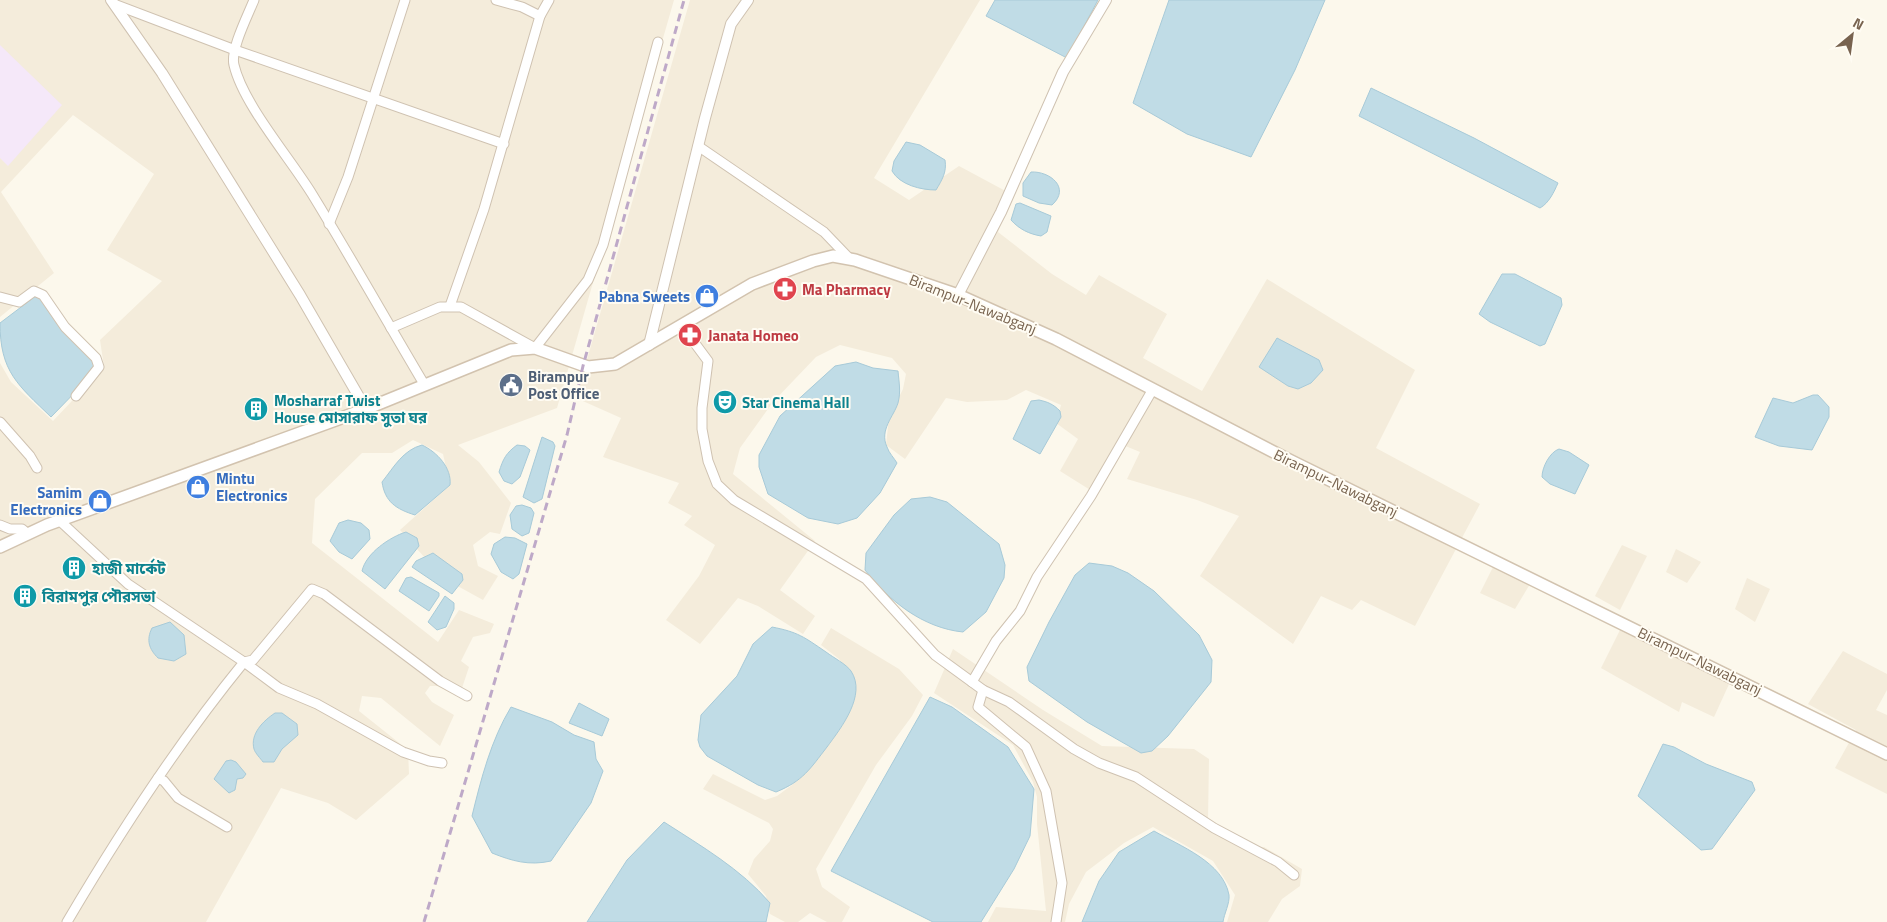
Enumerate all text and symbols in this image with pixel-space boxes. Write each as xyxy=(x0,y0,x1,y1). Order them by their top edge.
north arrow xyxy=(1827,10,1877,60)
text: N xyxy=(1849,12,1868,35)
street label: Birampur-Nawabganj xyxy=(906,268,1040,340)
pharmacy icon: Ma Pharmacy xyxy=(772,276,798,302)
place label: Ma Pharmacy xyxy=(802,278,891,301)
shop icon: Pabna Sweets xyxy=(694,283,720,309)
place label: Pabna Sweets xyxy=(599,285,690,308)
pharmacy icon: Janata Homeo xyxy=(677,322,703,348)
place label: Janata Homeo xyxy=(708,324,799,347)
place label: Birampur Post Office xyxy=(528,365,600,405)
public building icon: Birampur Post Office xyxy=(498,372,524,398)
place label: Mosharraf Twist House মোসারাফ সুতা ঘর xyxy=(274,389,428,429)
theatre icon: Star Cinema Hall xyxy=(712,389,738,415)
place label: Star Cinema Hall xyxy=(742,391,850,414)
building icon: Mosharraf Twist House মোসারাফ সুতা ঘর xyxy=(243,396,269,422)
street label: Birampur-Nawabganj xyxy=(1270,443,1402,523)
place label: Mintu Electronics xyxy=(216,467,288,507)
shop icon: Mintu Electronics xyxy=(185,474,211,500)
place label: Samim Electronics xyxy=(10,481,82,521)
shop icon: Samim Electronics xyxy=(87,488,113,514)
building icon: হাজী মার্কেট xyxy=(61,555,87,581)
place label: হাজী মার্কেট xyxy=(91,557,166,580)
building icon: বিরামপুর পৌরসভা xyxy=(12,583,38,609)
place label: বিরামপুর পৌরসভা xyxy=(41,585,156,608)
street label: Birampur-Nawabganj xyxy=(1634,621,1766,701)

